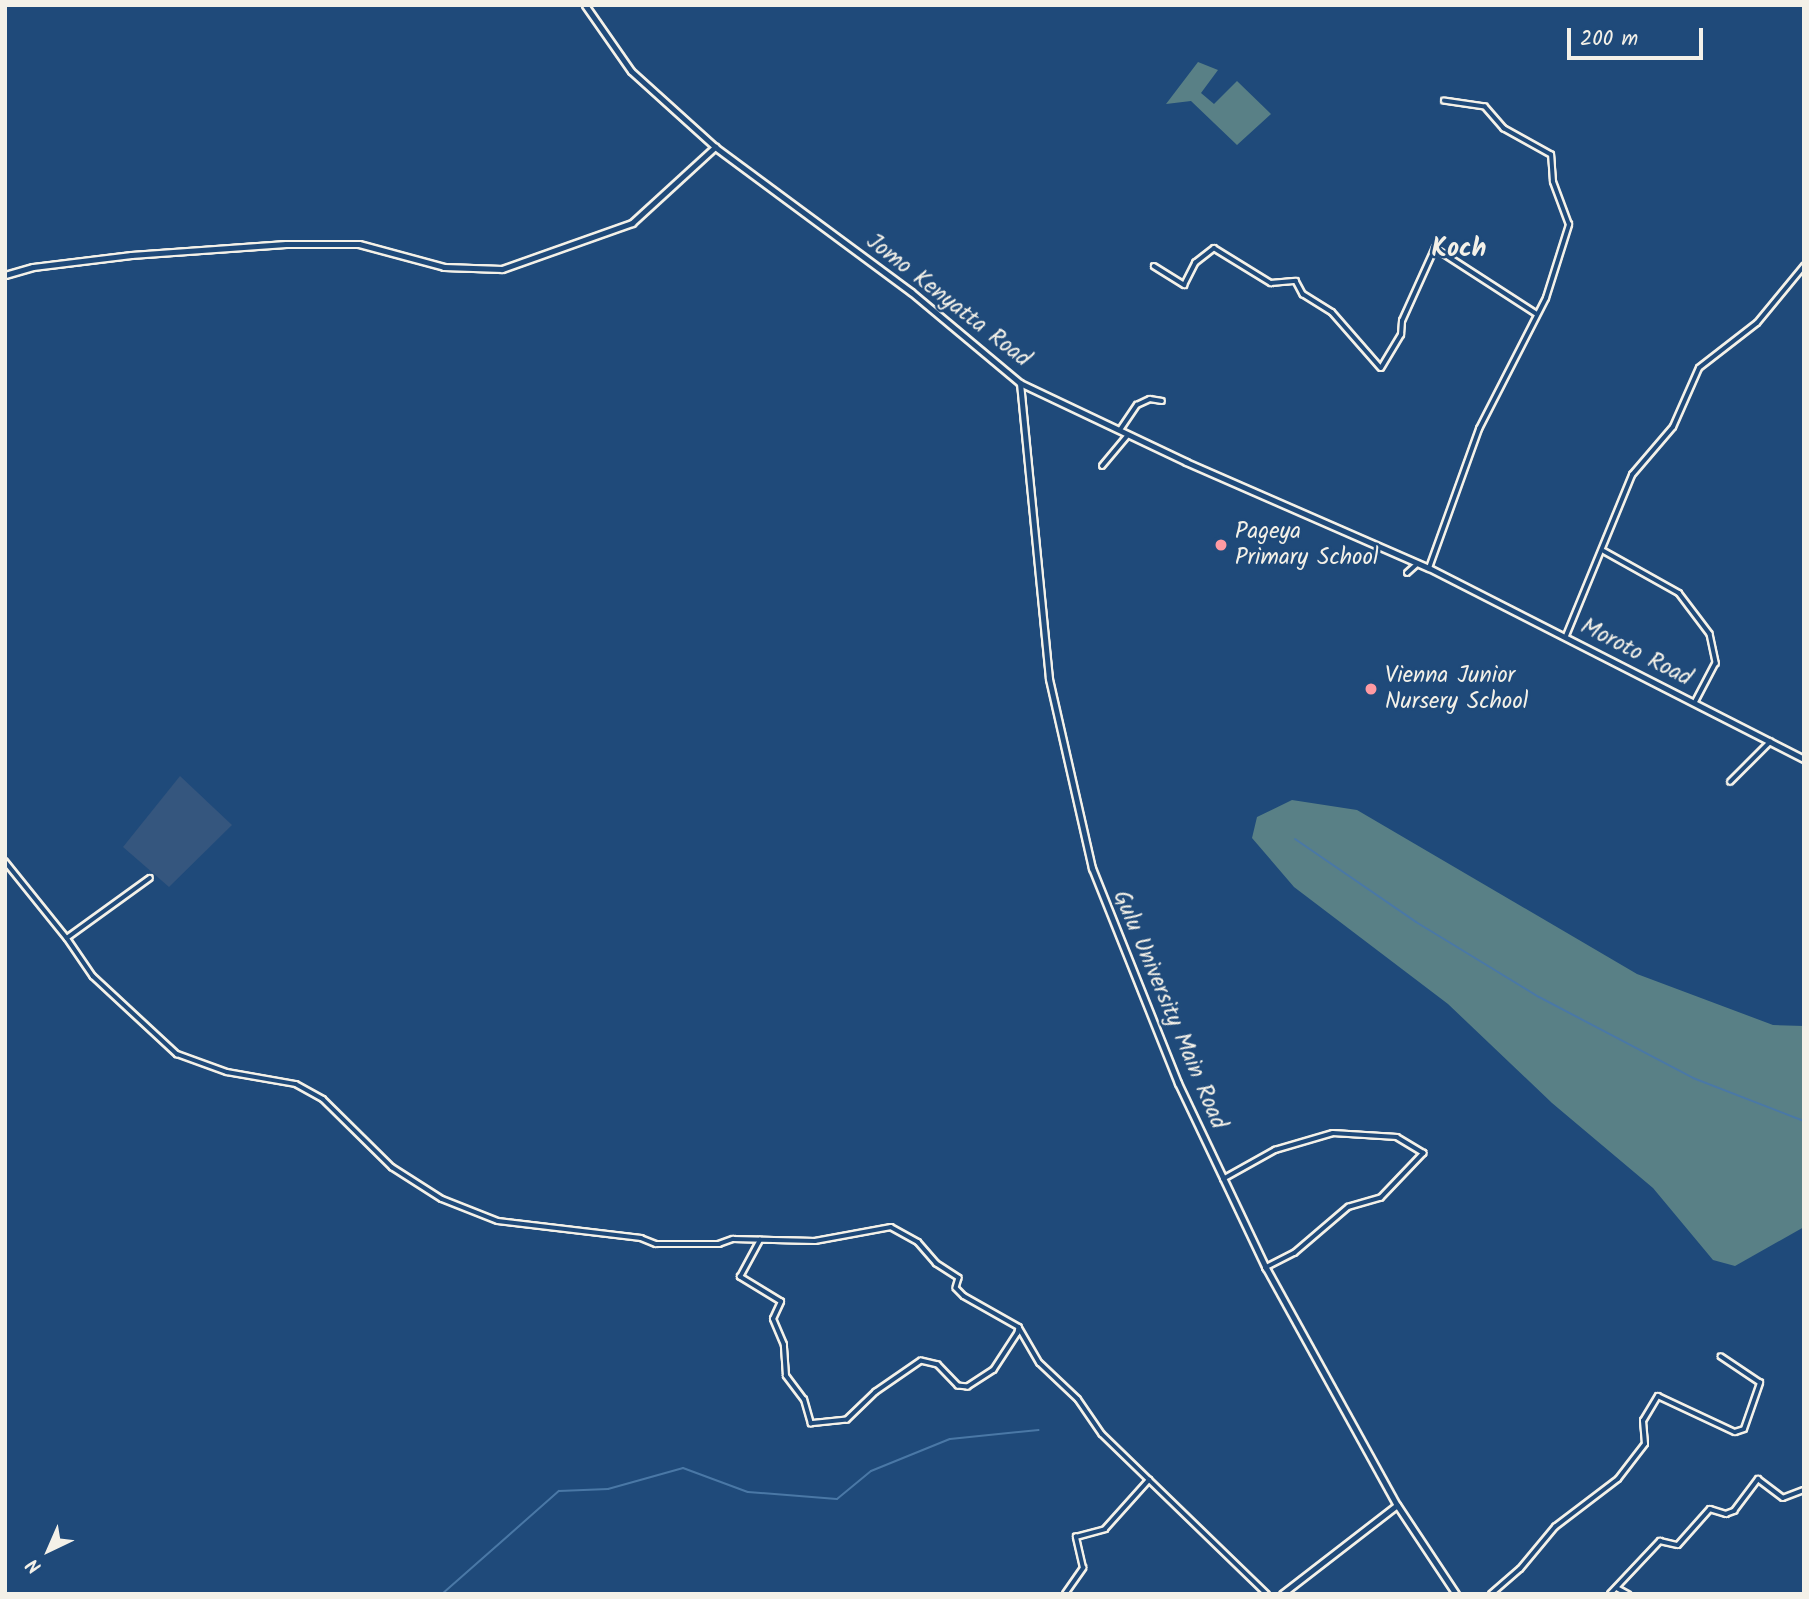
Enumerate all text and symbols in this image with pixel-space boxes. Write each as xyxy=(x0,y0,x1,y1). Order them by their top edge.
scale bar xyxy=(1571,14,1708,58)
text: 200 m xyxy=(1580,23,1638,56)
street label: Jomo Kenyatta Road xyxy=(860,228,1036,374)
district label: Koch xyxy=(1432,234,1486,266)
place label: Pageya Primary School xyxy=(1235,518,1379,572)
marker: Pageya Primary School xyxy=(1213,537,1229,553)
street label: Moroto Road xyxy=(1576,613,1696,693)
place label: Vienna Junior Nursery School xyxy=(1385,662,1528,716)
marker: Vienna Junior Nursery School xyxy=(1363,681,1379,697)
street label: Gulu University Main Road xyxy=(1106,887,1232,1133)
north arrow xyxy=(14,1515,84,1585)
text: N xyxy=(20,1550,49,1580)

